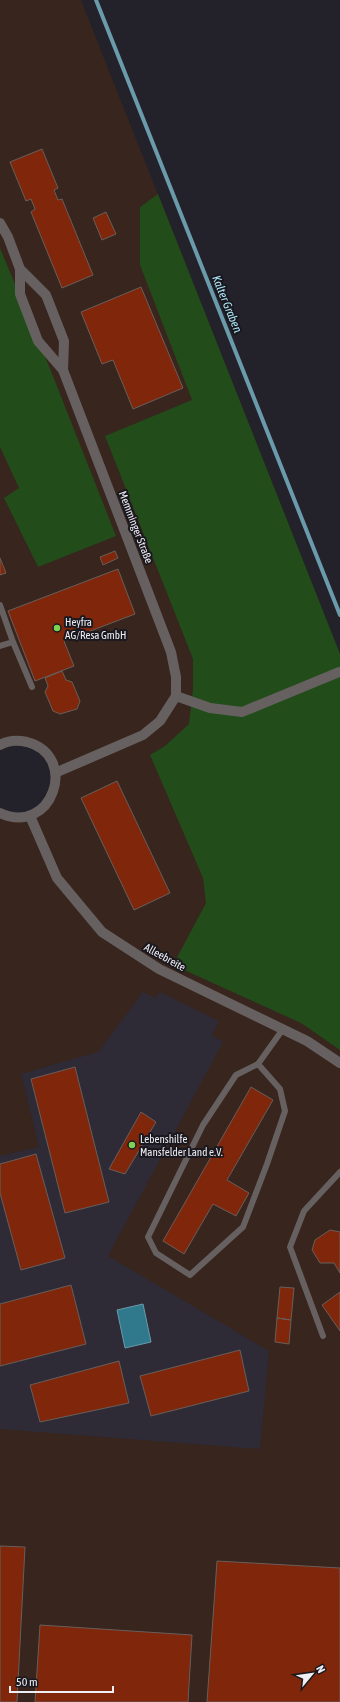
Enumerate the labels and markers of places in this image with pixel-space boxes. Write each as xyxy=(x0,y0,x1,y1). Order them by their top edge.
place label: Heyfra AG/Resa GmbH xyxy=(65,616,126,641)
marker: Heyfra AG/Resa GmbH xyxy=(52,623,62,633)
place label: Lebenshilfe Mansfelder Land e.V. xyxy=(140,1133,223,1158)
marker: Lebenshilfe Mansfelder Land e.V. xyxy=(127,1140,137,1150)

